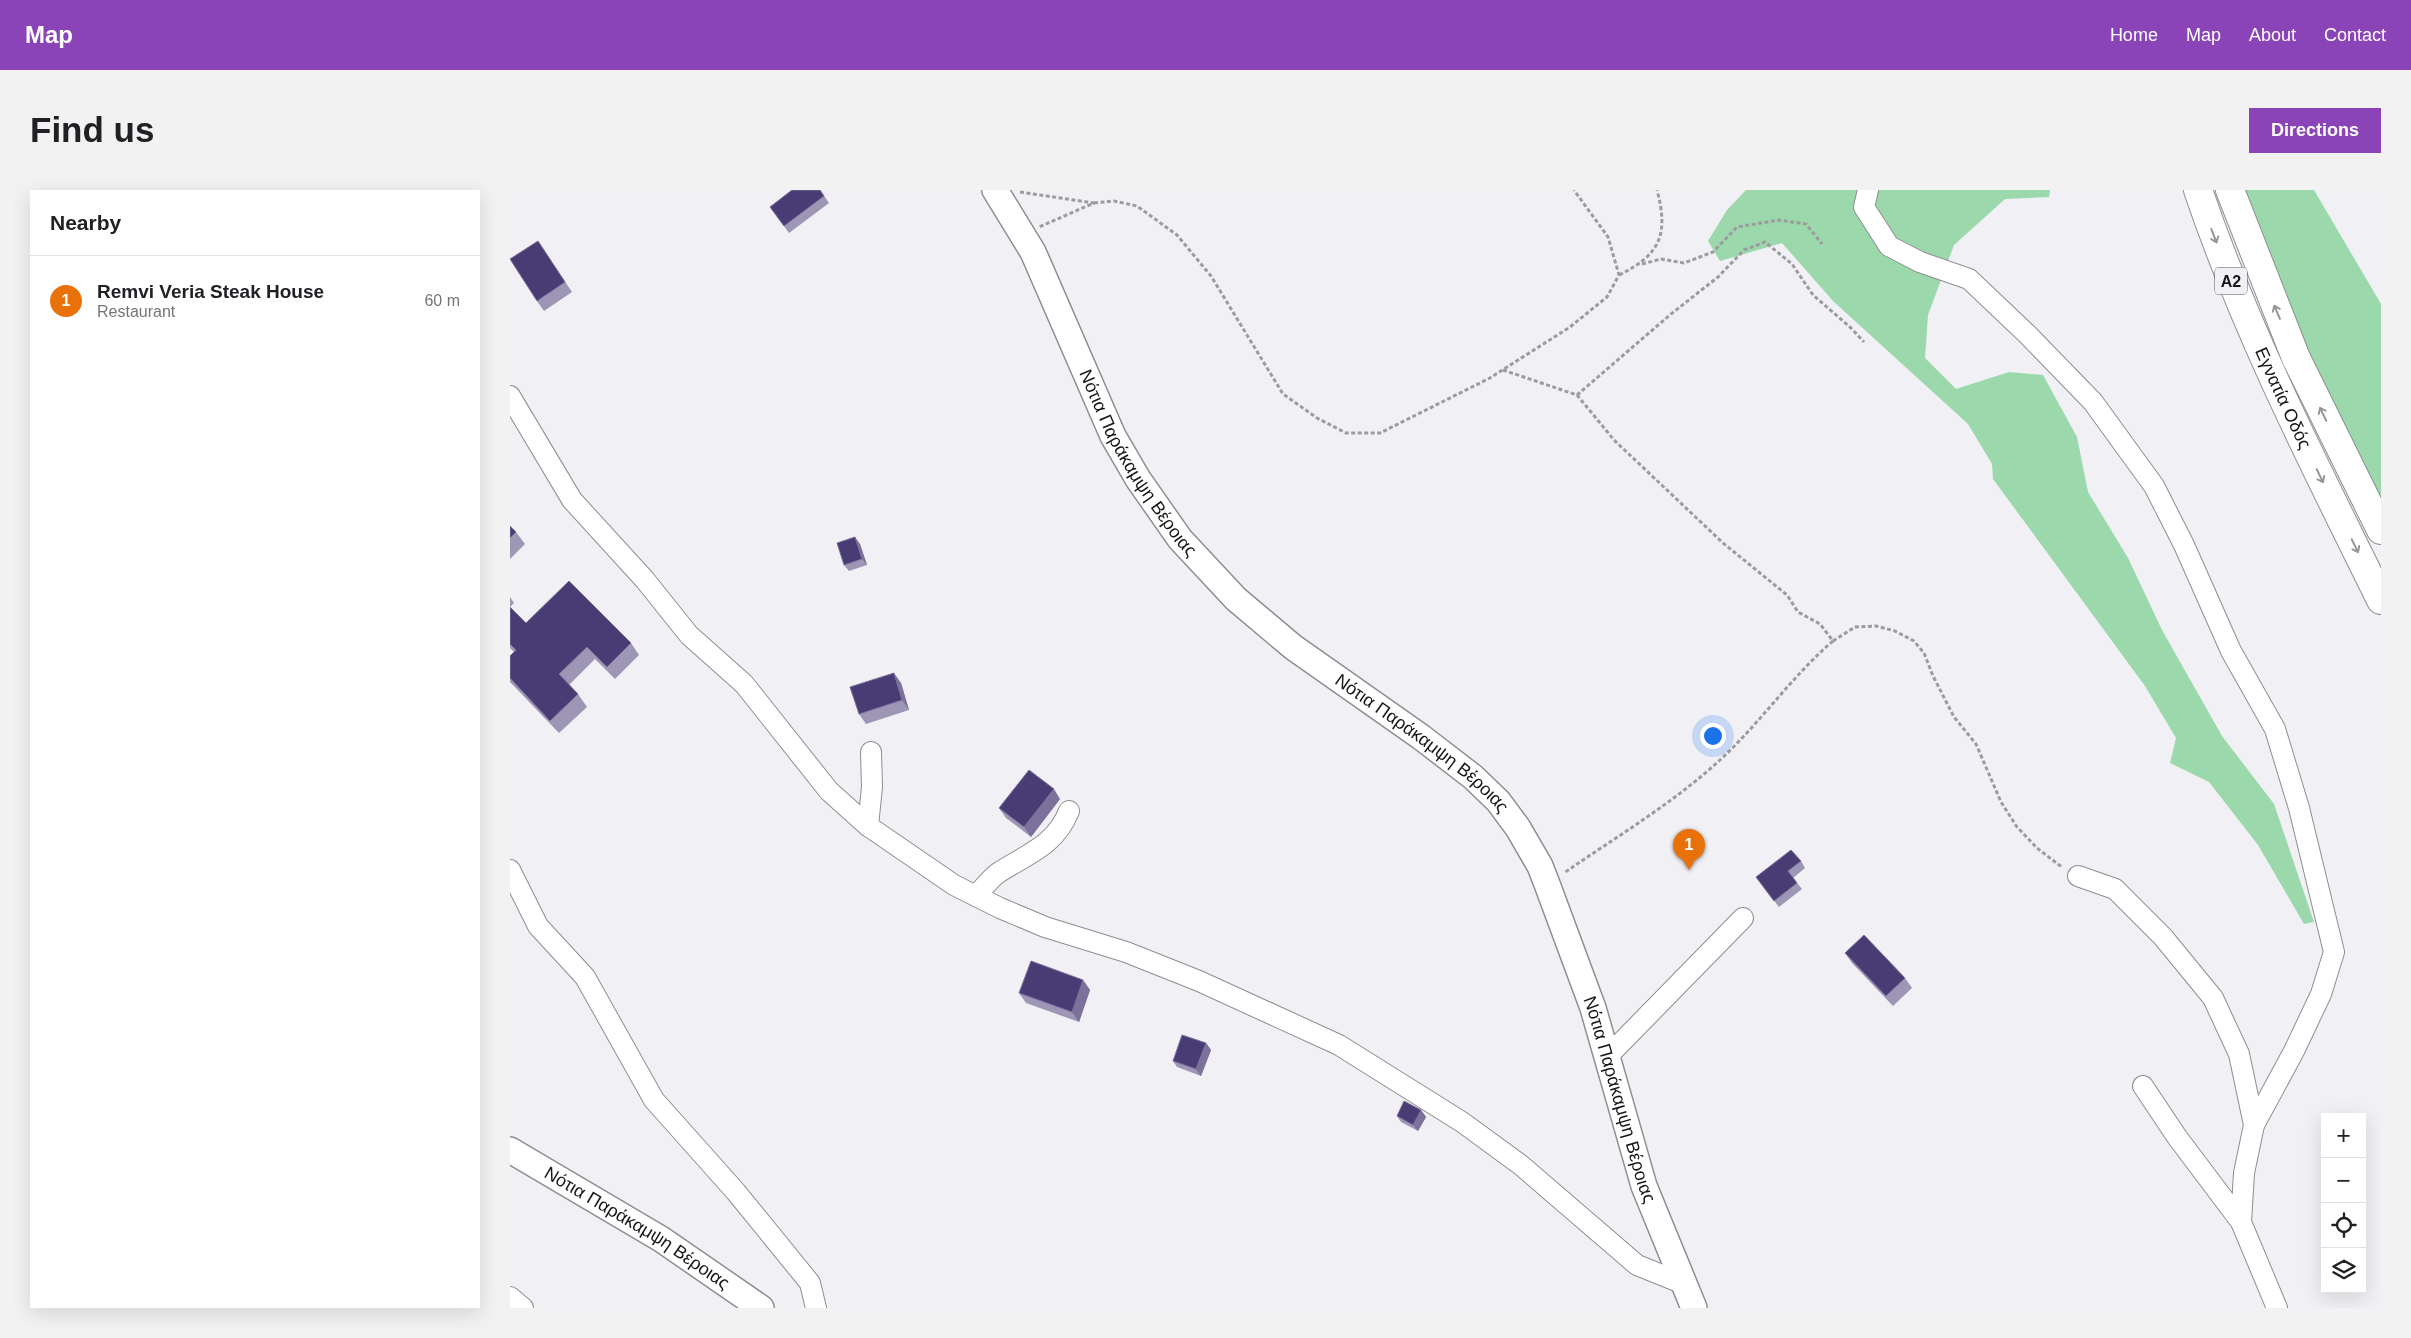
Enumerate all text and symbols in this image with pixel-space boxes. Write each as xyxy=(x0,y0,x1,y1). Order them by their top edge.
text: Map xyxy=(25,21,73,48)
text: Home xyxy=(2110,25,2158,45)
text: Map xyxy=(2186,25,2221,45)
text: About xyxy=(2249,25,2296,45)
text: Contact xyxy=(2324,25,2386,45)
button: Directions xyxy=(2249,108,2381,153)
text: Find us xyxy=(30,110,154,149)
text: Nearby xyxy=(50,211,121,234)
one-way arrow xyxy=(2210,228,2220,243)
road number: Α2 xyxy=(2215,268,2247,294)
text: Remvi Veria Steak House xyxy=(97,281,324,302)
text: 1 xyxy=(62,292,70,309)
text: 60 m xyxy=(424,292,460,309)
text: Restaurant xyxy=(97,303,175,320)
one-way arrow xyxy=(2272,305,2281,321)
street label: Εγνατία Οδός xyxy=(2251,344,2315,452)
street label: Νότια Παράκαμψη Βέροιας xyxy=(1075,366,1201,561)
one-way arrow xyxy=(2318,406,2328,421)
one-way arrow xyxy=(2315,469,2325,484)
one-way arrow xyxy=(2350,538,2360,553)
street label: Νότια Παράκαμψη Βέροιας xyxy=(1331,670,1513,816)
your location xyxy=(1700,723,1726,749)
pin: 1 xyxy=(1673,829,1705,870)
street label: Νότια Παράκαμψη Βέροιας xyxy=(1580,993,1660,1206)
map controls xyxy=(2321,1113,2366,1293)
button: + xyxy=(2321,1113,2366,1158)
button: − xyxy=(2321,1158,2366,1203)
street label: Νότια Παράκαμψη Βέροιας xyxy=(541,1163,733,1293)
button: locate xyxy=(2321,1203,2366,1248)
button: layers xyxy=(2321,1248,2366,1293)

